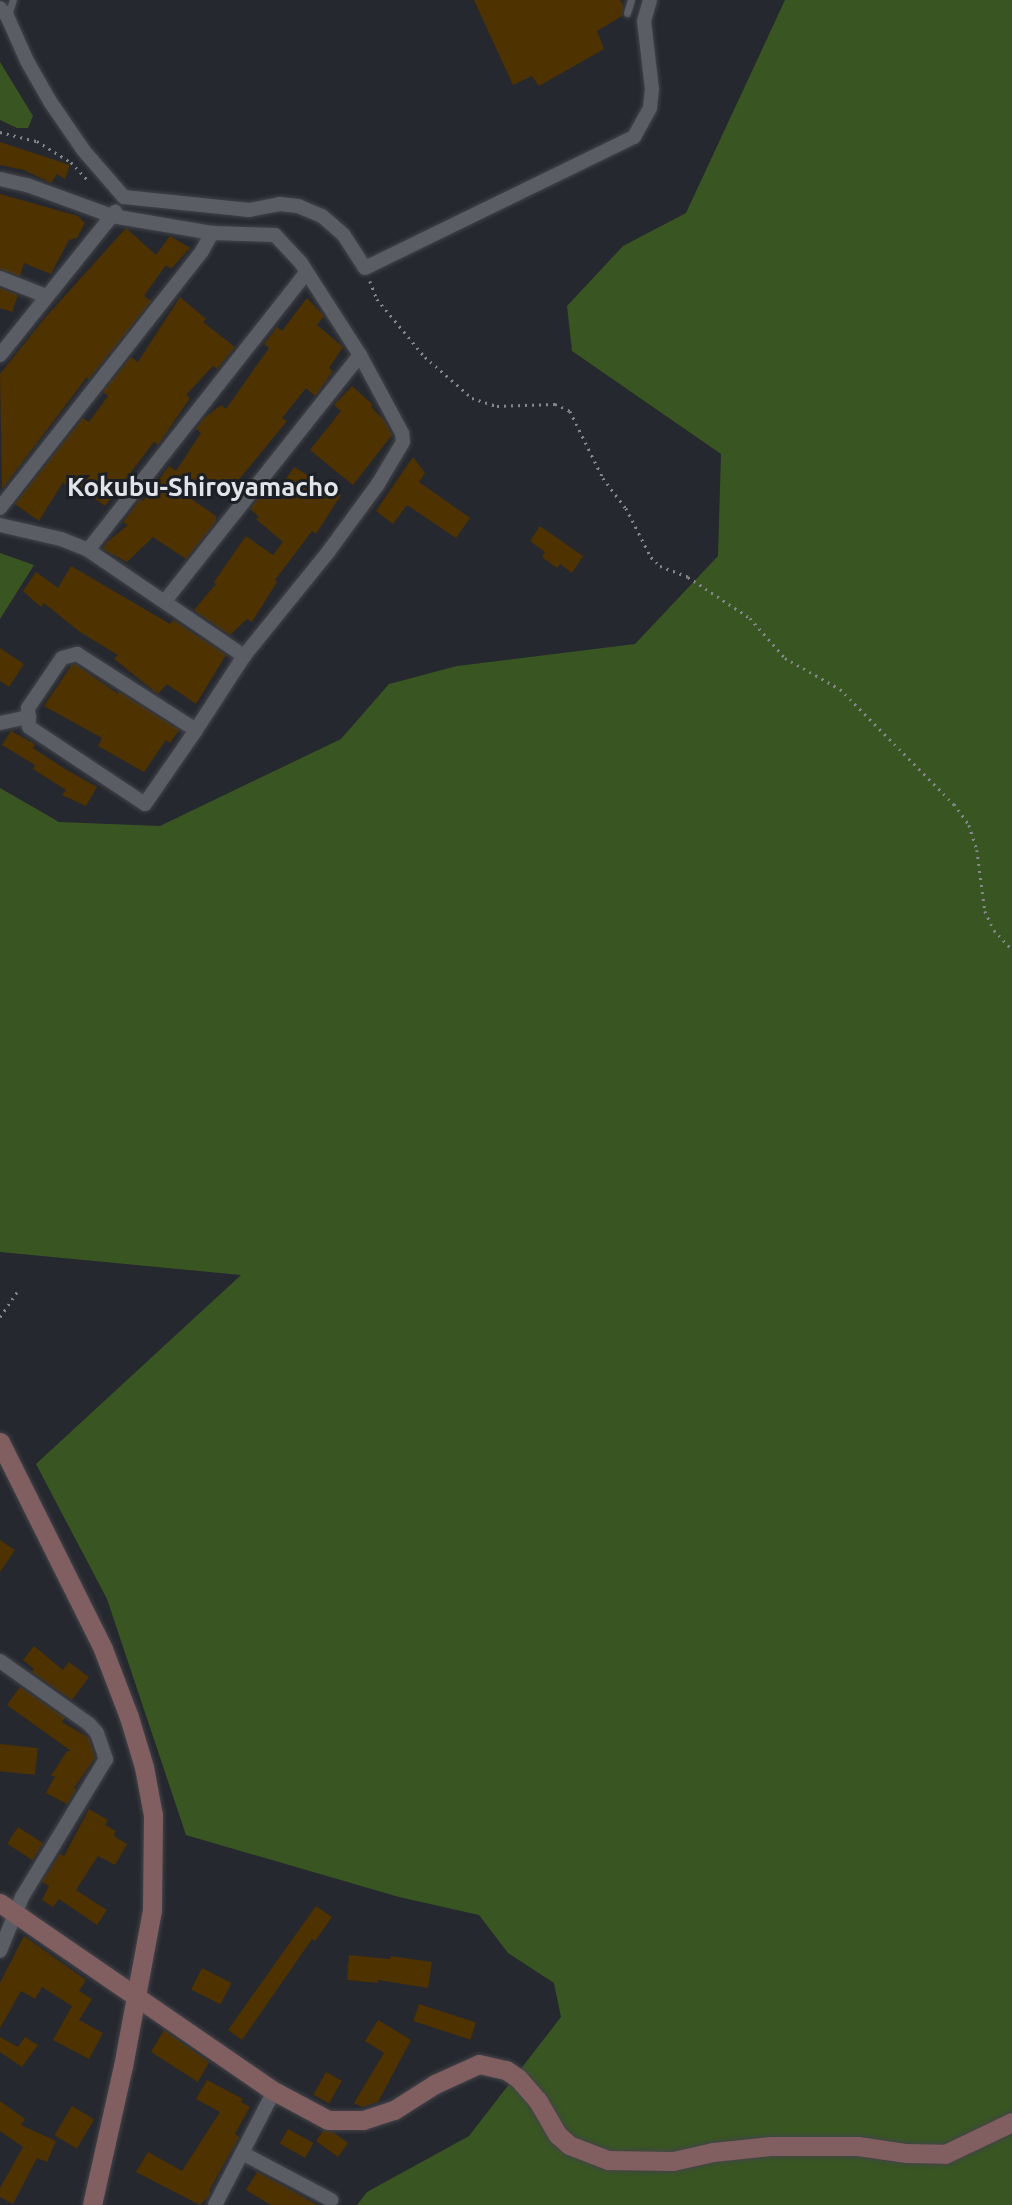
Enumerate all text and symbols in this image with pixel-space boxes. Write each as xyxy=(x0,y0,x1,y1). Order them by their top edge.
district label: Kokubu-Shiroyamacho xyxy=(67,471,339,503)

